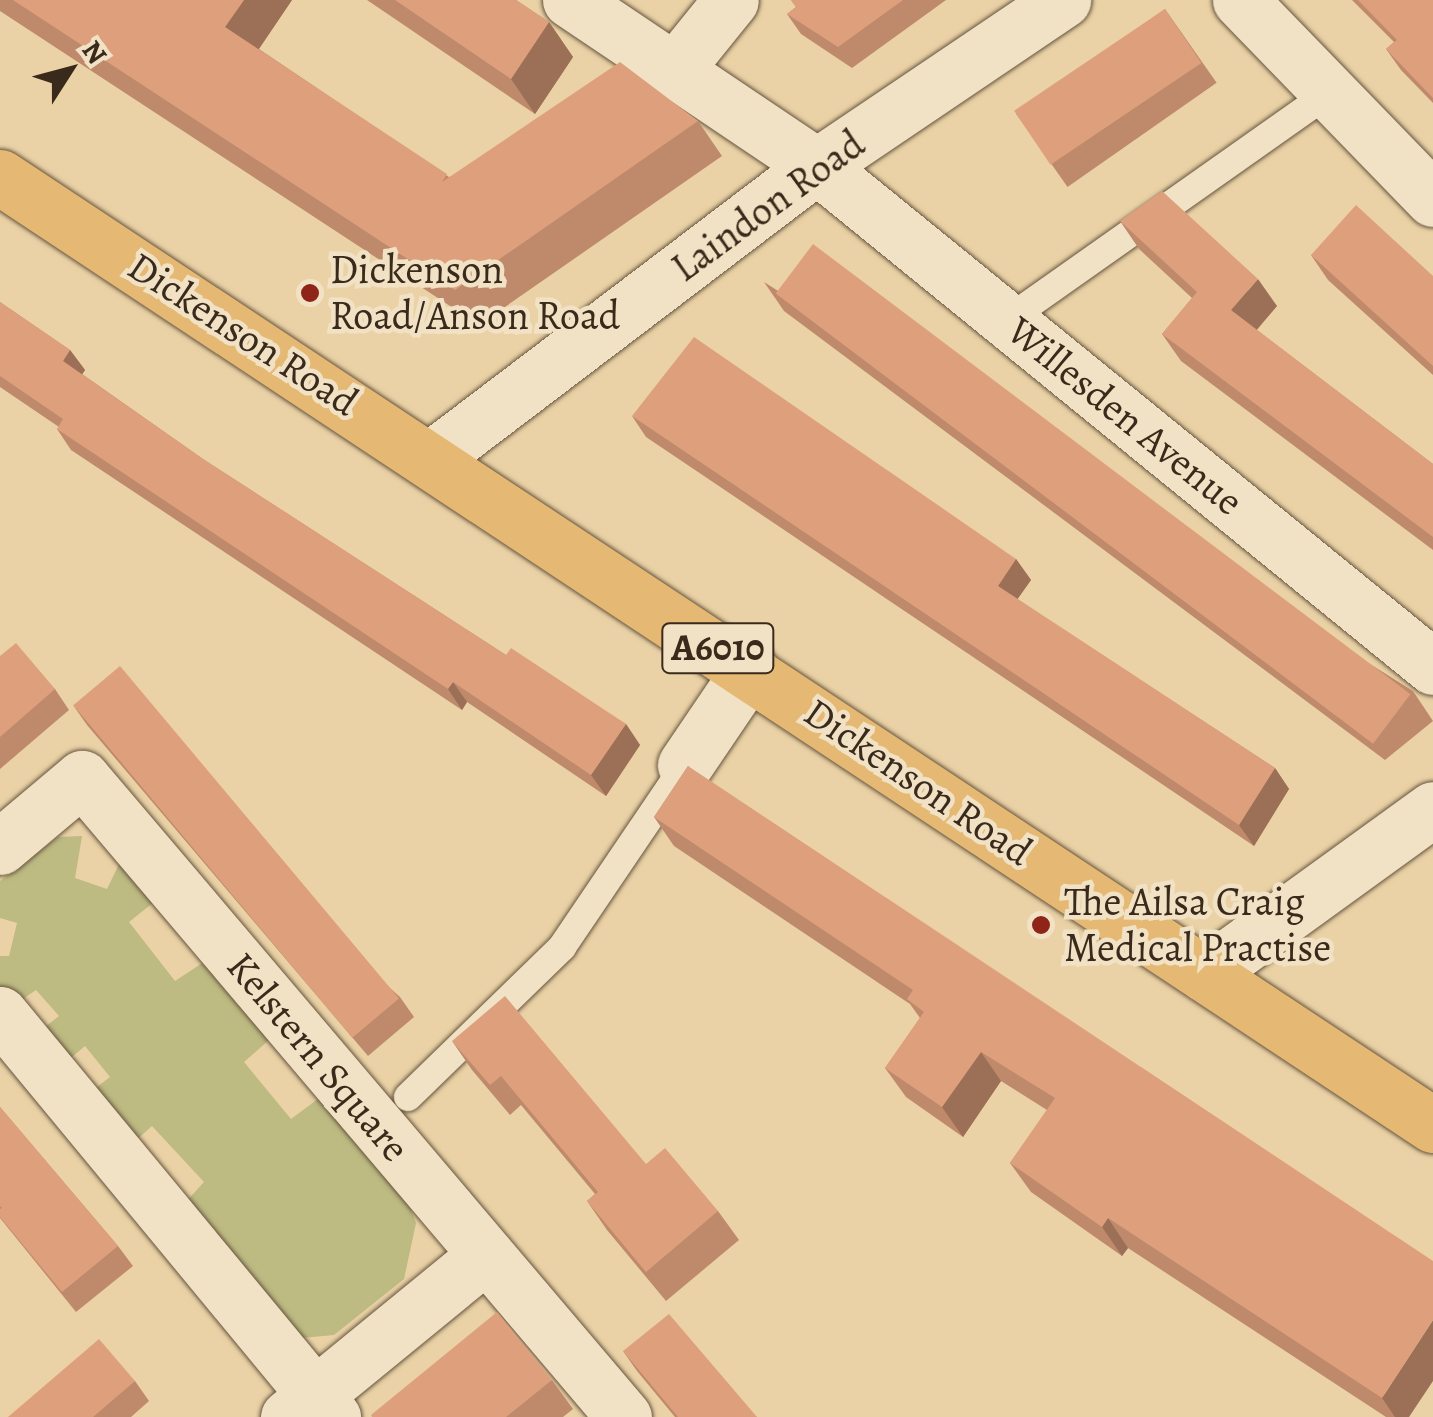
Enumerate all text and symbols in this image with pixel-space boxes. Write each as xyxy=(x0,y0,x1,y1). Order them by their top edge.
north arrow xyxy=(20,20,120,120)
text: N xyxy=(73,33,116,72)
street label: Laindon Road xyxy=(662,120,874,292)
street label: Dickenson Road xyxy=(119,242,367,426)
place label: Dickenson Road/Anson Road xyxy=(330,246,620,340)
marker: Dickenson Road/Anson Road xyxy=(299,282,321,304)
street label: Willesden Avenue xyxy=(998,306,1252,526)
road number: A6010 xyxy=(660,615,776,681)
street label: Dickenson Road xyxy=(795,688,1041,876)
place label: The Ailsa Craig Medical Practise xyxy=(1064,878,1331,972)
marker: The Ailsa Craig Medical Practise xyxy=(1028,912,1054,938)
street label: Kelstern Square xyxy=(217,943,419,1171)

